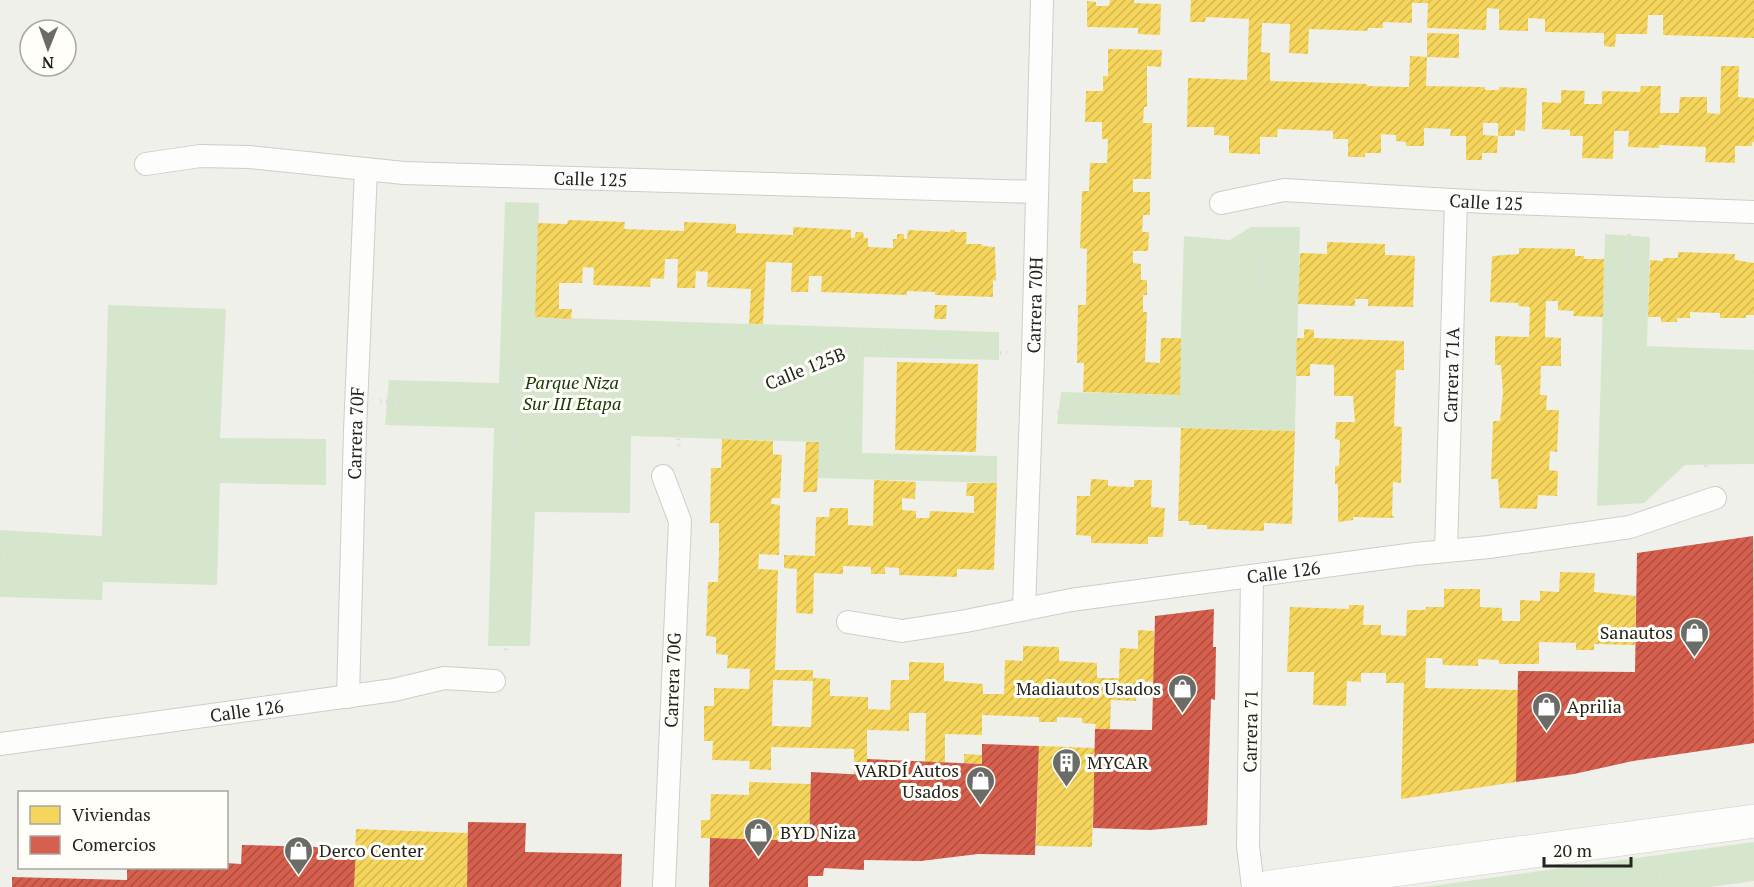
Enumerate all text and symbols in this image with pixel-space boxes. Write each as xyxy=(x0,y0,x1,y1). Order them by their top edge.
north arrow xyxy=(18,18,78,78)
text: N xyxy=(41,52,54,74)
street label: Calle 125 xyxy=(553,165,628,192)
street label: Calle 125 xyxy=(1449,188,1524,215)
street label: Carrera 70H xyxy=(1021,257,1047,354)
street label: Carrera 71A xyxy=(1438,326,1464,423)
street label: Calle 125B xyxy=(761,341,849,395)
park label: Parque Niza Sur III Etapa xyxy=(523,370,621,415)
street label: Carrera 70F xyxy=(342,386,369,480)
street label: Calle 126 xyxy=(1245,555,1322,588)
shop icon: Sanautos xyxy=(1678,616,1710,658)
place label: Sanautos xyxy=(1600,620,1673,644)
street label: Carrera 70G xyxy=(658,631,686,728)
shop icon: Madiautos Usados xyxy=(1166,672,1198,714)
place label: Madiautos Usados xyxy=(1016,676,1161,700)
street label: Carrera 71 xyxy=(1237,689,1263,773)
shop icon: Aprilia xyxy=(1530,690,1562,732)
street label: Calle 126 xyxy=(209,693,285,727)
place label: Aprilia xyxy=(1567,694,1622,718)
building icon: MYCAR xyxy=(1050,746,1082,788)
place label: MYCAR xyxy=(1087,750,1149,774)
place label: VARDÍ Autos Usados xyxy=(855,758,959,803)
shop icon: VARDÍ Autos Usados xyxy=(964,764,996,806)
legend xyxy=(18,791,228,869)
text: Viviendas xyxy=(72,802,151,826)
shop icon: BYD Niza xyxy=(743,816,775,858)
place label: BYD Niza xyxy=(780,820,856,844)
scale bar xyxy=(1544,830,1631,868)
text: Comercios xyxy=(72,832,156,856)
shop icon: Derco Center xyxy=(282,834,314,876)
place label: Derco Center xyxy=(319,838,424,862)
text: 20 m xyxy=(1553,838,1593,862)

